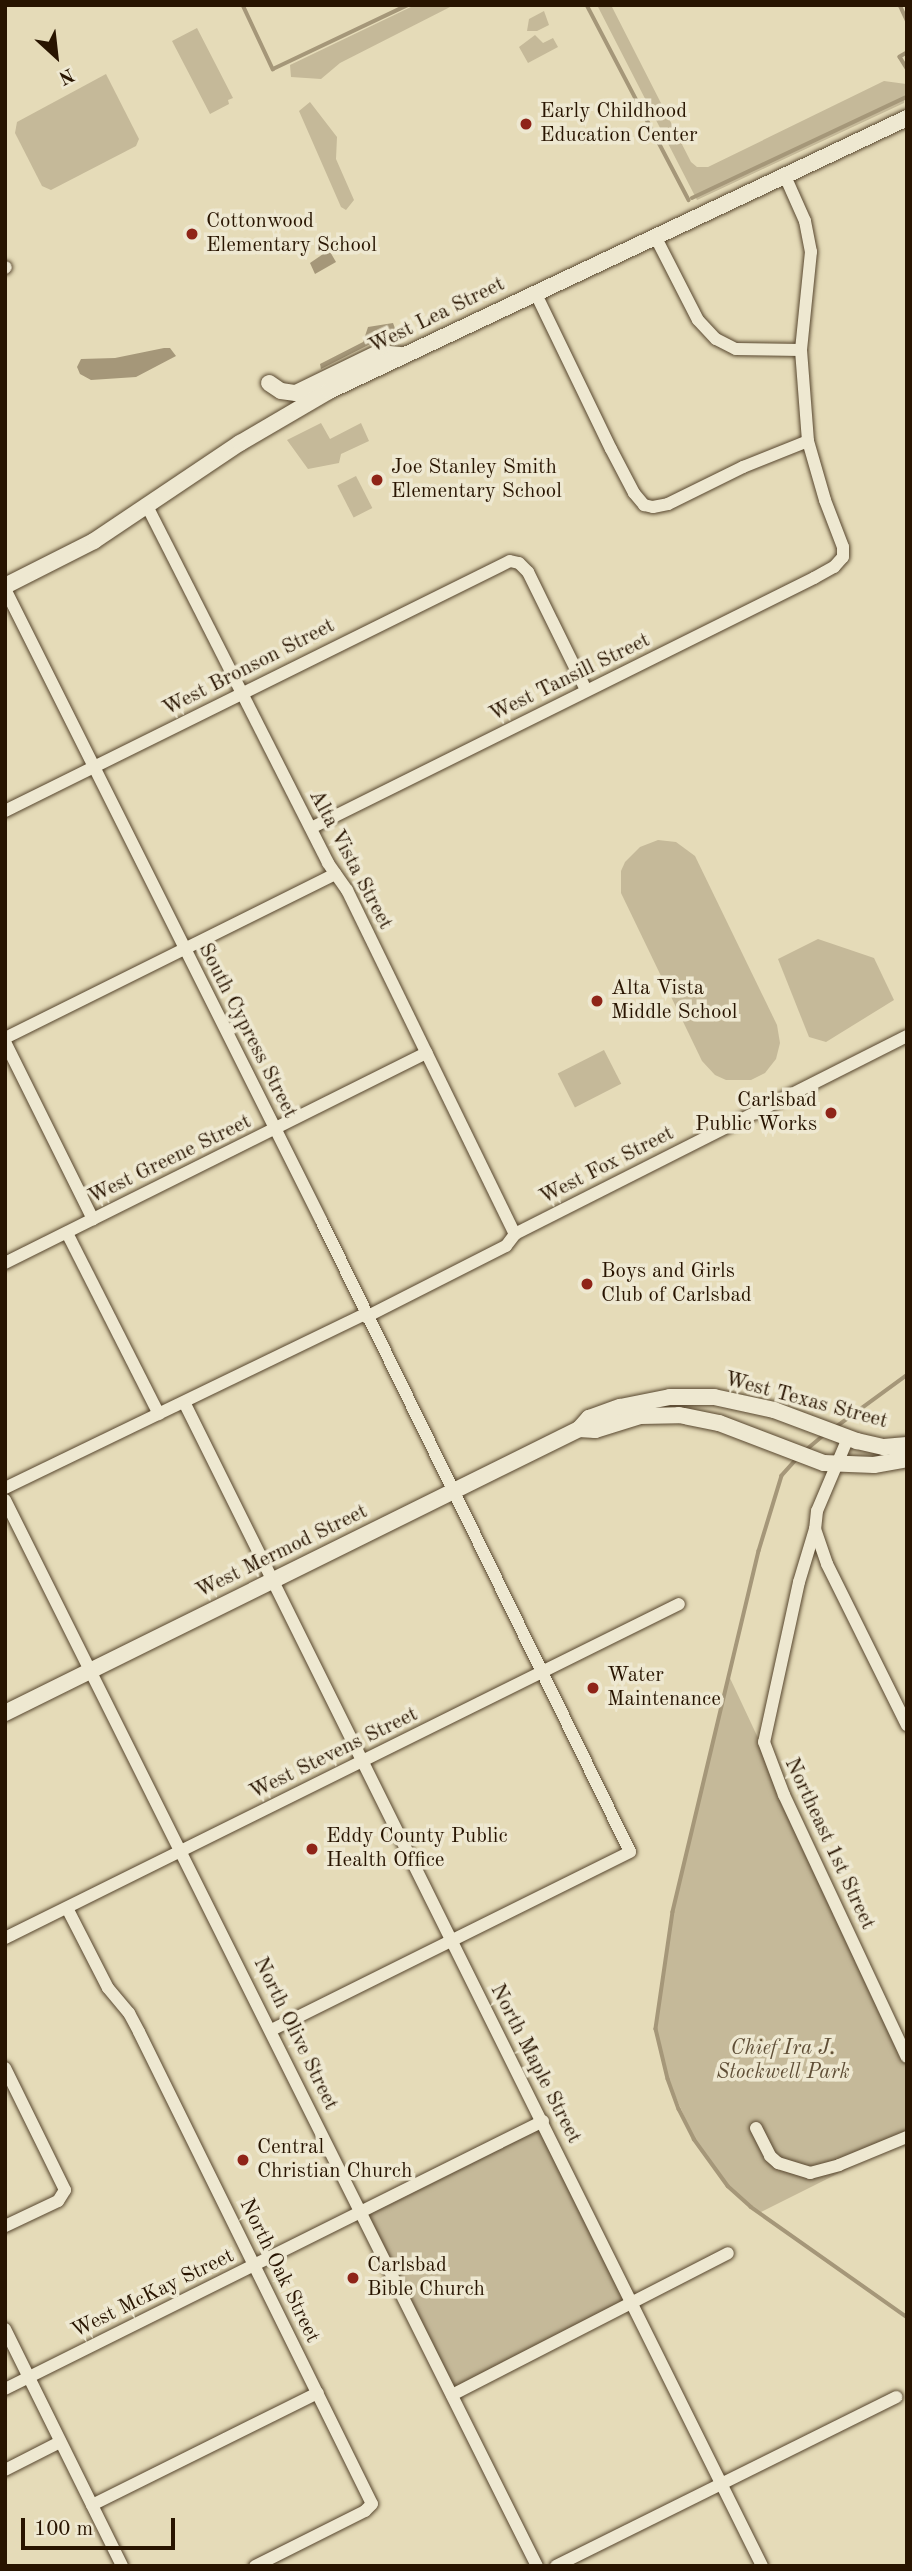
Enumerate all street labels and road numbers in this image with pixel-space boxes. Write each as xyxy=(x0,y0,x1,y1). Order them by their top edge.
street label: West Lea Street xyxy=(365,272,509,360)
street label: West Bronson Street xyxy=(159,614,339,722)
street label: West Tansill Street xyxy=(486,628,654,728)
street label: Alta Vista Street xyxy=(303,786,397,934)
street label: South Cypress Street xyxy=(192,939,302,1123)
street label: West Greene Street xyxy=(84,1110,256,1210)
street label: West Fox Street xyxy=(536,1121,678,1211)
street label: West Texas Street xyxy=(722,1367,890,1435)
street label: West Mermod Street xyxy=(192,1499,372,1605)
street label: West Stevens Street xyxy=(246,1702,422,1806)
street label: Northeast 1st Street xyxy=(778,1754,880,1934)
street label: North Olive Street xyxy=(247,1953,343,2115)
street label: North Maple Street xyxy=(484,1980,586,2148)
street label: North Oak Street xyxy=(233,2195,325,2347)
street label: West McKay Street xyxy=(68,2244,238,2344)

